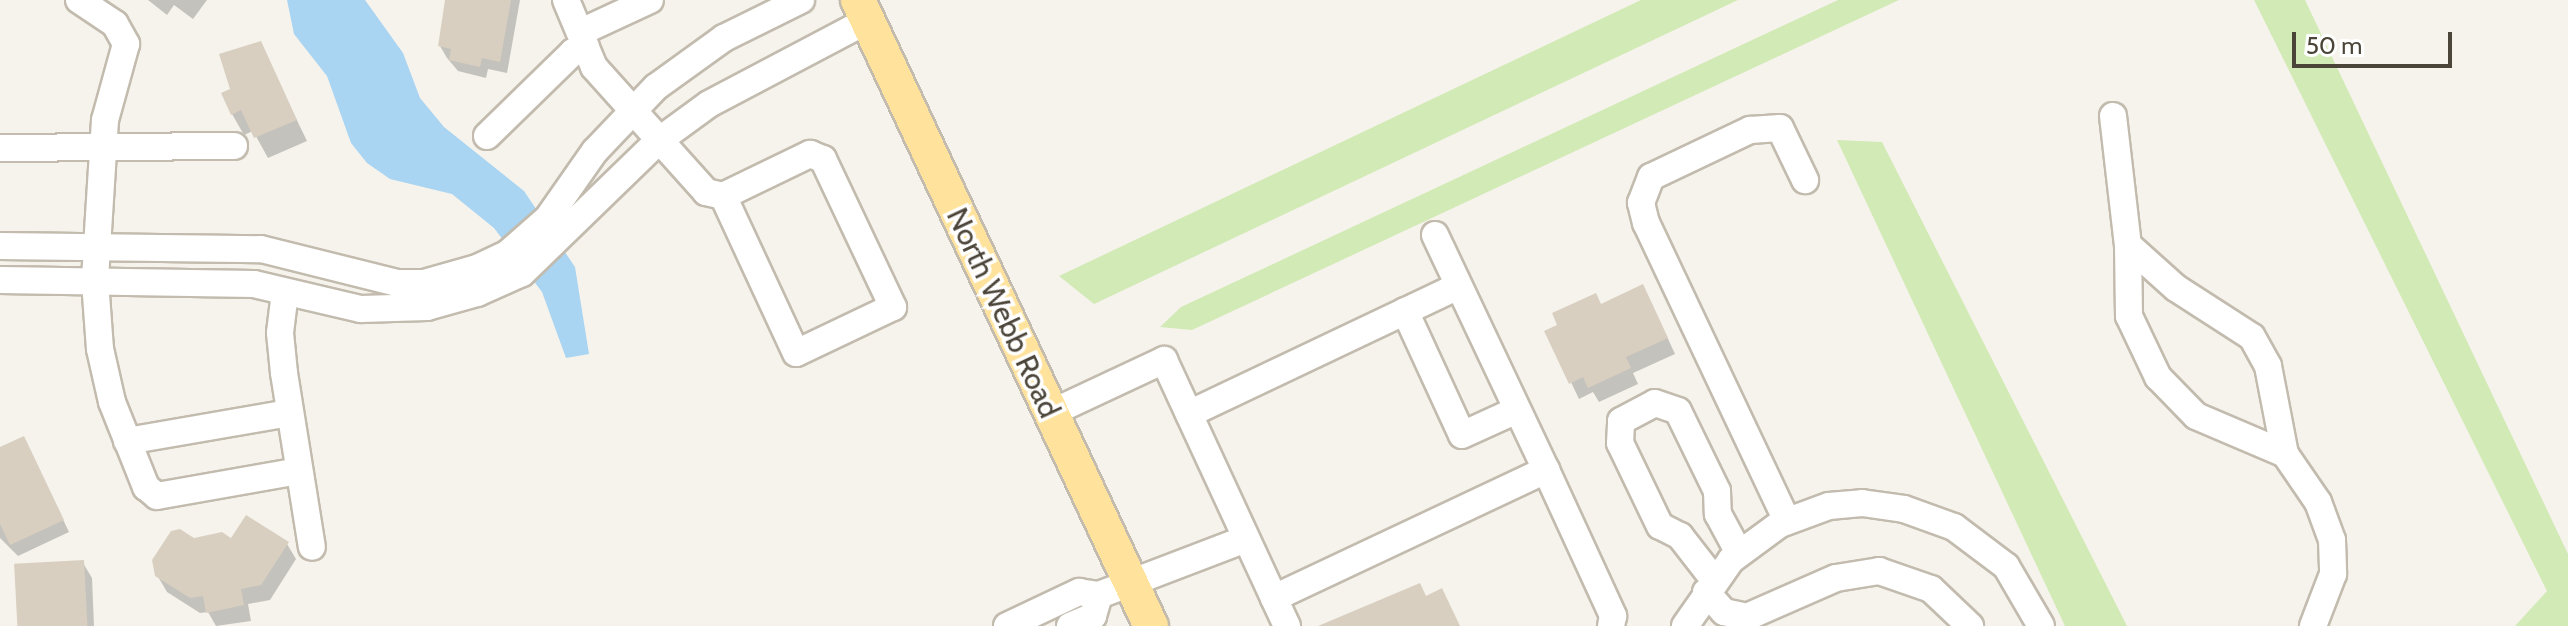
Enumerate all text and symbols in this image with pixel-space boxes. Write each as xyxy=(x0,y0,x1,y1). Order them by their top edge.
scale bar xyxy=(2296,16,2456,66)
text: 50 m xyxy=(2306,31,2362,60)
street label: North Webb Road xyxy=(939,202,1067,424)

